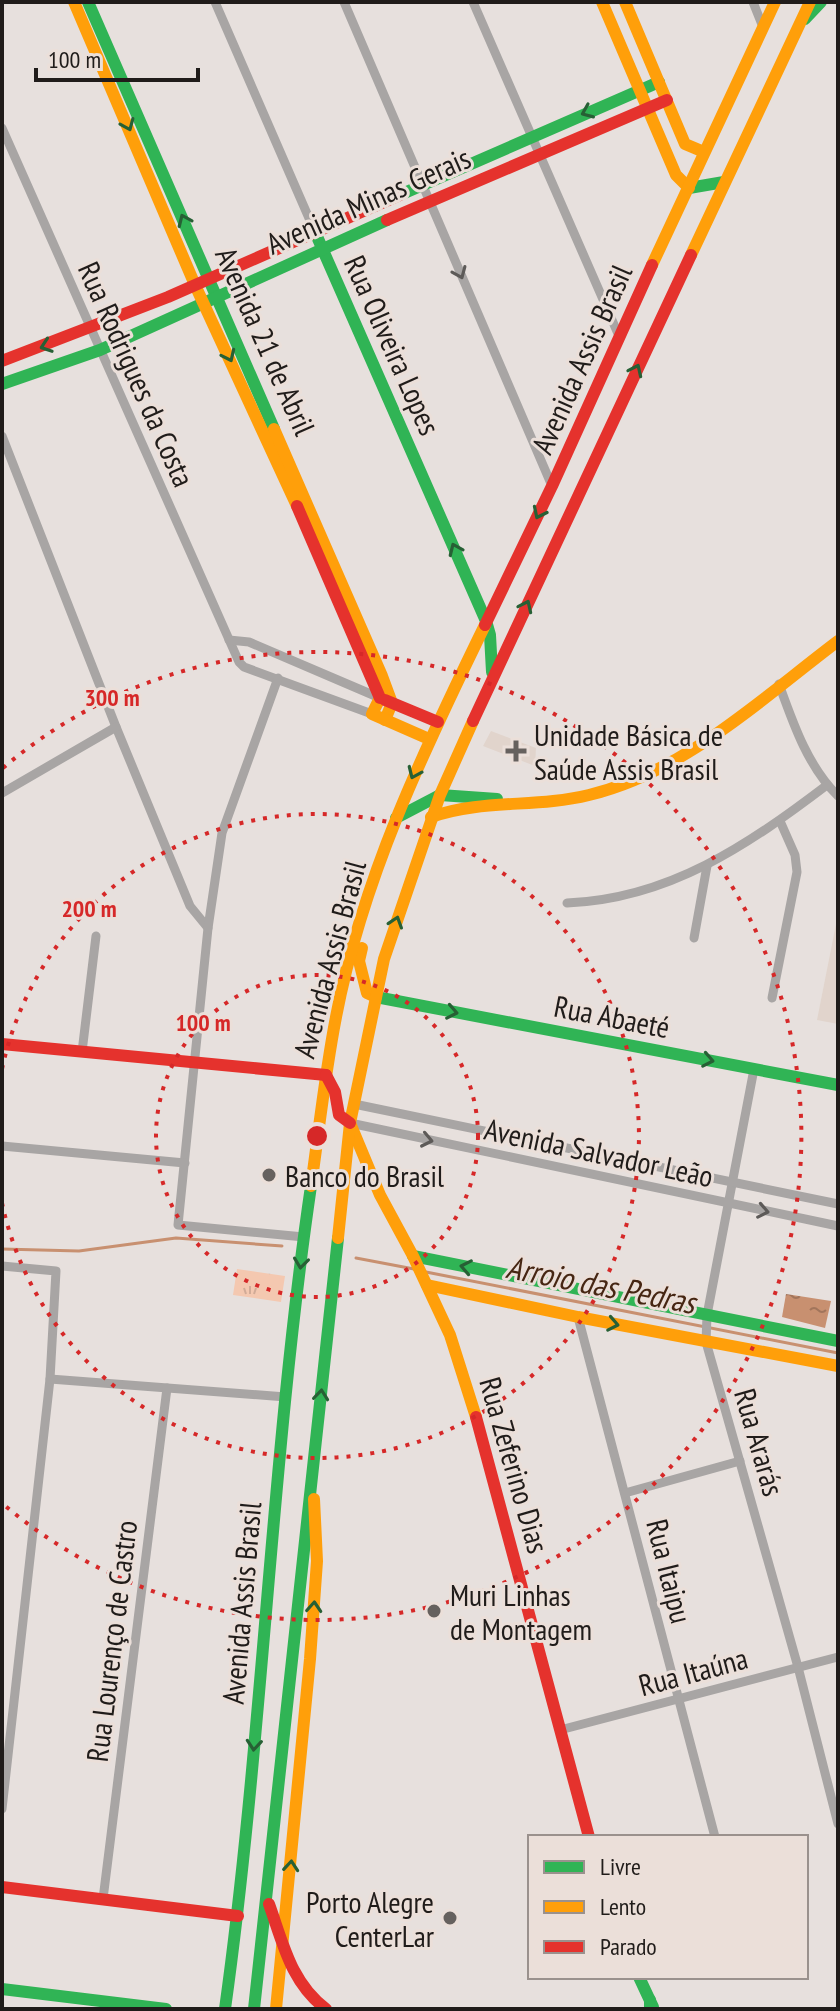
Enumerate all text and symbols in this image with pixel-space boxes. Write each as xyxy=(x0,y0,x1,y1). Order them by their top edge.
scale bar xyxy=(36,32,198,82)
text: 100 m xyxy=(48,44,101,75)
one-way arrow xyxy=(581,102,595,118)
one-way arrow xyxy=(118,117,134,131)
street label: Avenida Minas Gerais xyxy=(260,138,476,262)
one-way arrow xyxy=(178,214,194,228)
street label: Avenida 21 de Abril xyxy=(207,241,325,441)
street label: Rua Oliveira Lopes xyxy=(336,249,450,441)
street label: Rua Rodrigues da Costa xyxy=(70,255,204,493)
street label: Avenida Assis Brasil xyxy=(522,258,640,460)
one-way arrow xyxy=(451,265,467,279)
one-way arrow xyxy=(39,337,53,353)
one-way arrow xyxy=(219,347,235,362)
one-way arrow xyxy=(626,364,642,379)
one-way arrow xyxy=(533,505,549,520)
one-way arrow xyxy=(448,543,464,558)
one-way arrow xyxy=(516,600,532,614)
text: 300 m xyxy=(84,682,140,713)
place label: Unidade Básica de Saúde Assis Brasil xyxy=(534,715,723,788)
marker: Unidade Básica de Saúde Assis Brasil xyxy=(505,740,527,762)
one-way arrow xyxy=(408,765,424,779)
street label: Avenida Assis Brasil xyxy=(284,856,374,1062)
text: 200 m xyxy=(61,893,117,924)
one-way arrow xyxy=(387,916,403,930)
street label: Rua Abaeté xyxy=(551,986,673,1046)
one-way arrow xyxy=(445,1002,459,1019)
text: 100 m xyxy=(175,1007,231,1038)
one-way arrow xyxy=(701,1051,714,1068)
street label: Avenida Salvador Leão xyxy=(481,1109,717,1195)
centre of rings xyxy=(303,1122,331,1150)
one-way arrow xyxy=(419,1131,433,1148)
place label: Banco do Brasil xyxy=(285,1156,444,1195)
marker: Banco do Brasil xyxy=(260,1166,278,1184)
one-way arrow xyxy=(756,1202,770,1219)
water label: Arroio das Pedras xyxy=(503,1245,702,1323)
one-way arrow xyxy=(293,1256,310,1270)
one-way arrow xyxy=(460,1259,473,1276)
one-way arrow xyxy=(607,1314,620,1331)
street label: Rua Zeferino Dias xyxy=(471,1373,559,1557)
street label: Rua Ararás xyxy=(726,1384,794,1500)
one-way arrow xyxy=(312,1388,329,1401)
street label: Avenida Assis Brasil xyxy=(213,1500,269,1706)
street label: Rua Itaipu xyxy=(638,1515,702,1627)
street label: Rua Lourenço de Castro xyxy=(77,1518,145,1764)
place label: Muri Linhas de Montagem xyxy=(450,1575,592,1648)
one-way arrow xyxy=(305,1600,322,1613)
marker: Muri Linhas de Montagem xyxy=(425,1602,443,1620)
street label: Rua Itaúna xyxy=(634,1638,752,1704)
one-way arrow xyxy=(245,1739,262,1752)
legend xyxy=(528,1835,808,1979)
text: Livre xyxy=(600,1851,641,1882)
one-way arrow xyxy=(282,1859,299,1872)
place label: Porto Alegre CenterLar xyxy=(306,1882,435,1955)
text: Lento xyxy=(600,1891,646,1922)
marker: Porto Alegre CenterLar xyxy=(441,1909,459,1927)
text: Parado xyxy=(600,1931,657,1962)

